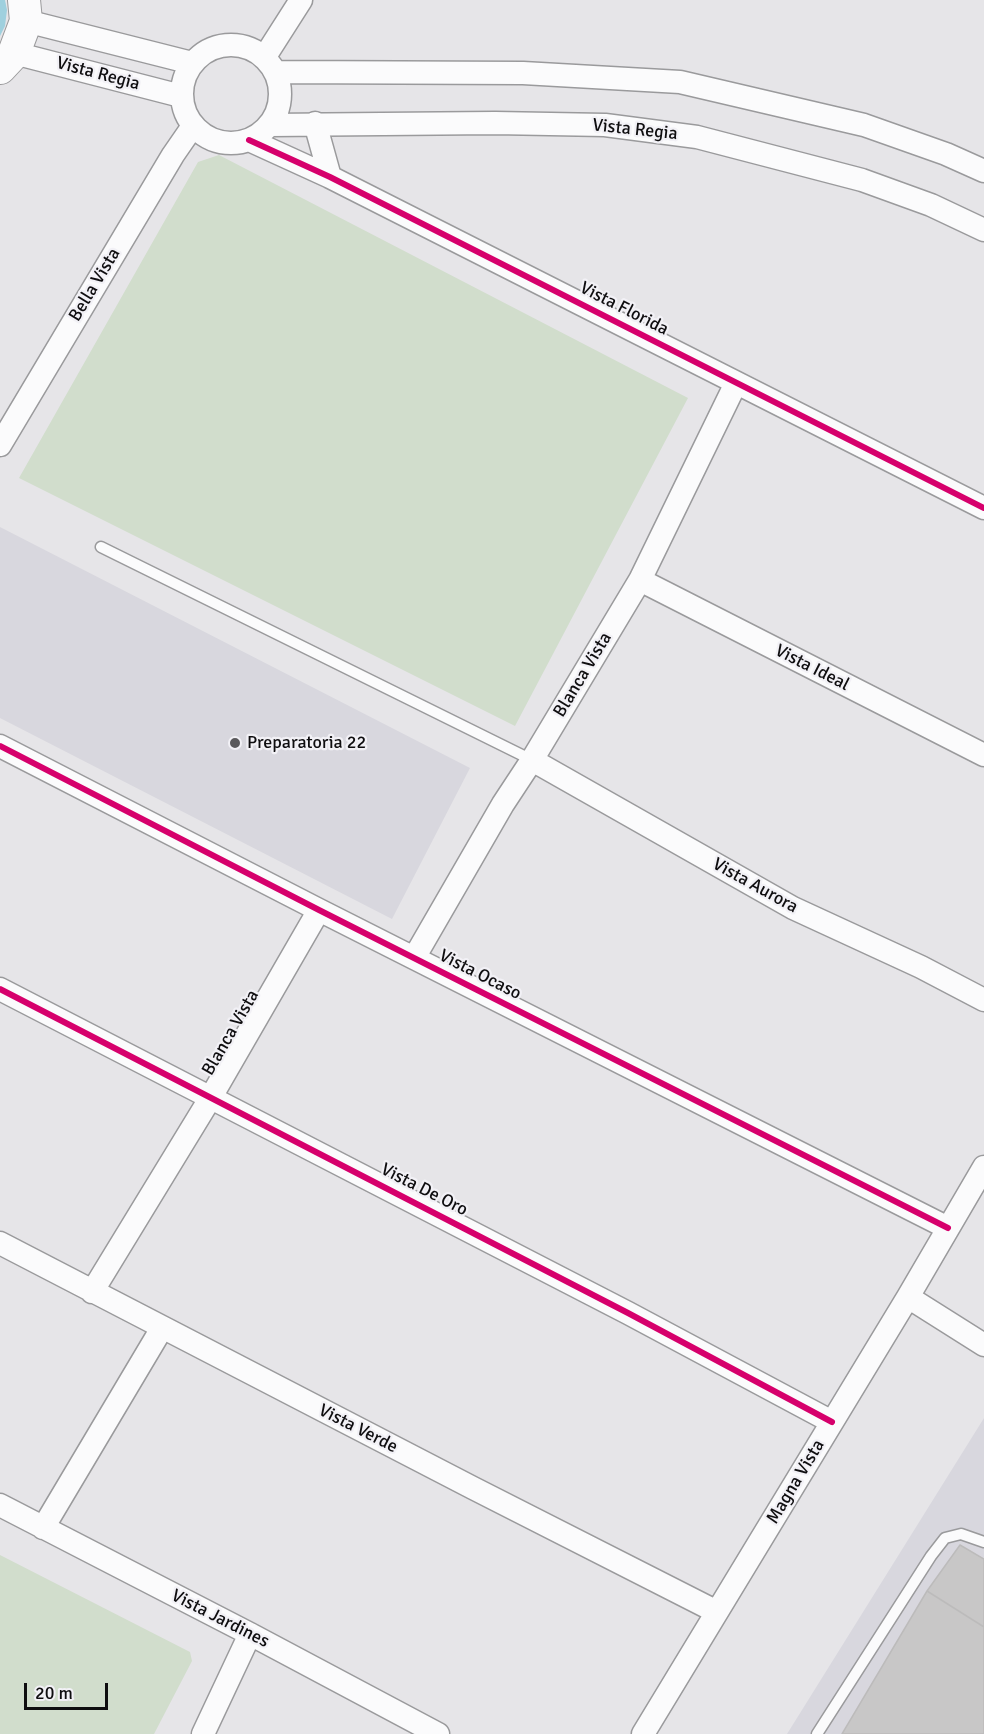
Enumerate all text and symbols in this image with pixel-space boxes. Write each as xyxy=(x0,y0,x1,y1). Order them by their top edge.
street label: Vista Regia xyxy=(54,53,142,95)
street label: Vista Regia xyxy=(591,115,679,145)
street label: Bella Vista xyxy=(65,244,125,326)
street label: Vista Florida xyxy=(576,277,672,341)
street label: Blanca Vista xyxy=(549,629,617,721)
street label: Vista Ideal xyxy=(771,640,853,696)
place label: Preparatoria 22 xyxy=(247,732,366,754)
marker: Preparatoria 22 xyxy=(228,736,242,750)
street label: Vista Aurora xyxy=(708,854,802,918)
street label: Vista Ocaso xyxy=(435,945,525,1005)
street label: Blanca Vista xyxy=(198,986,264,1080)
street label: Vista De Oro xyxy=(377,1159,471,1221)
street label: Vista Verde xyxy=(315,1400,401,1458)
street label: Magna Vista xyxy=(762,1436,830,1528)
street label: Vista Jardines xyxy=(168,1585,272,1653)
scale bar xyxy=(27,1671,111,1709)
text: 20 m xyxy=(35,1682,73,1704)

